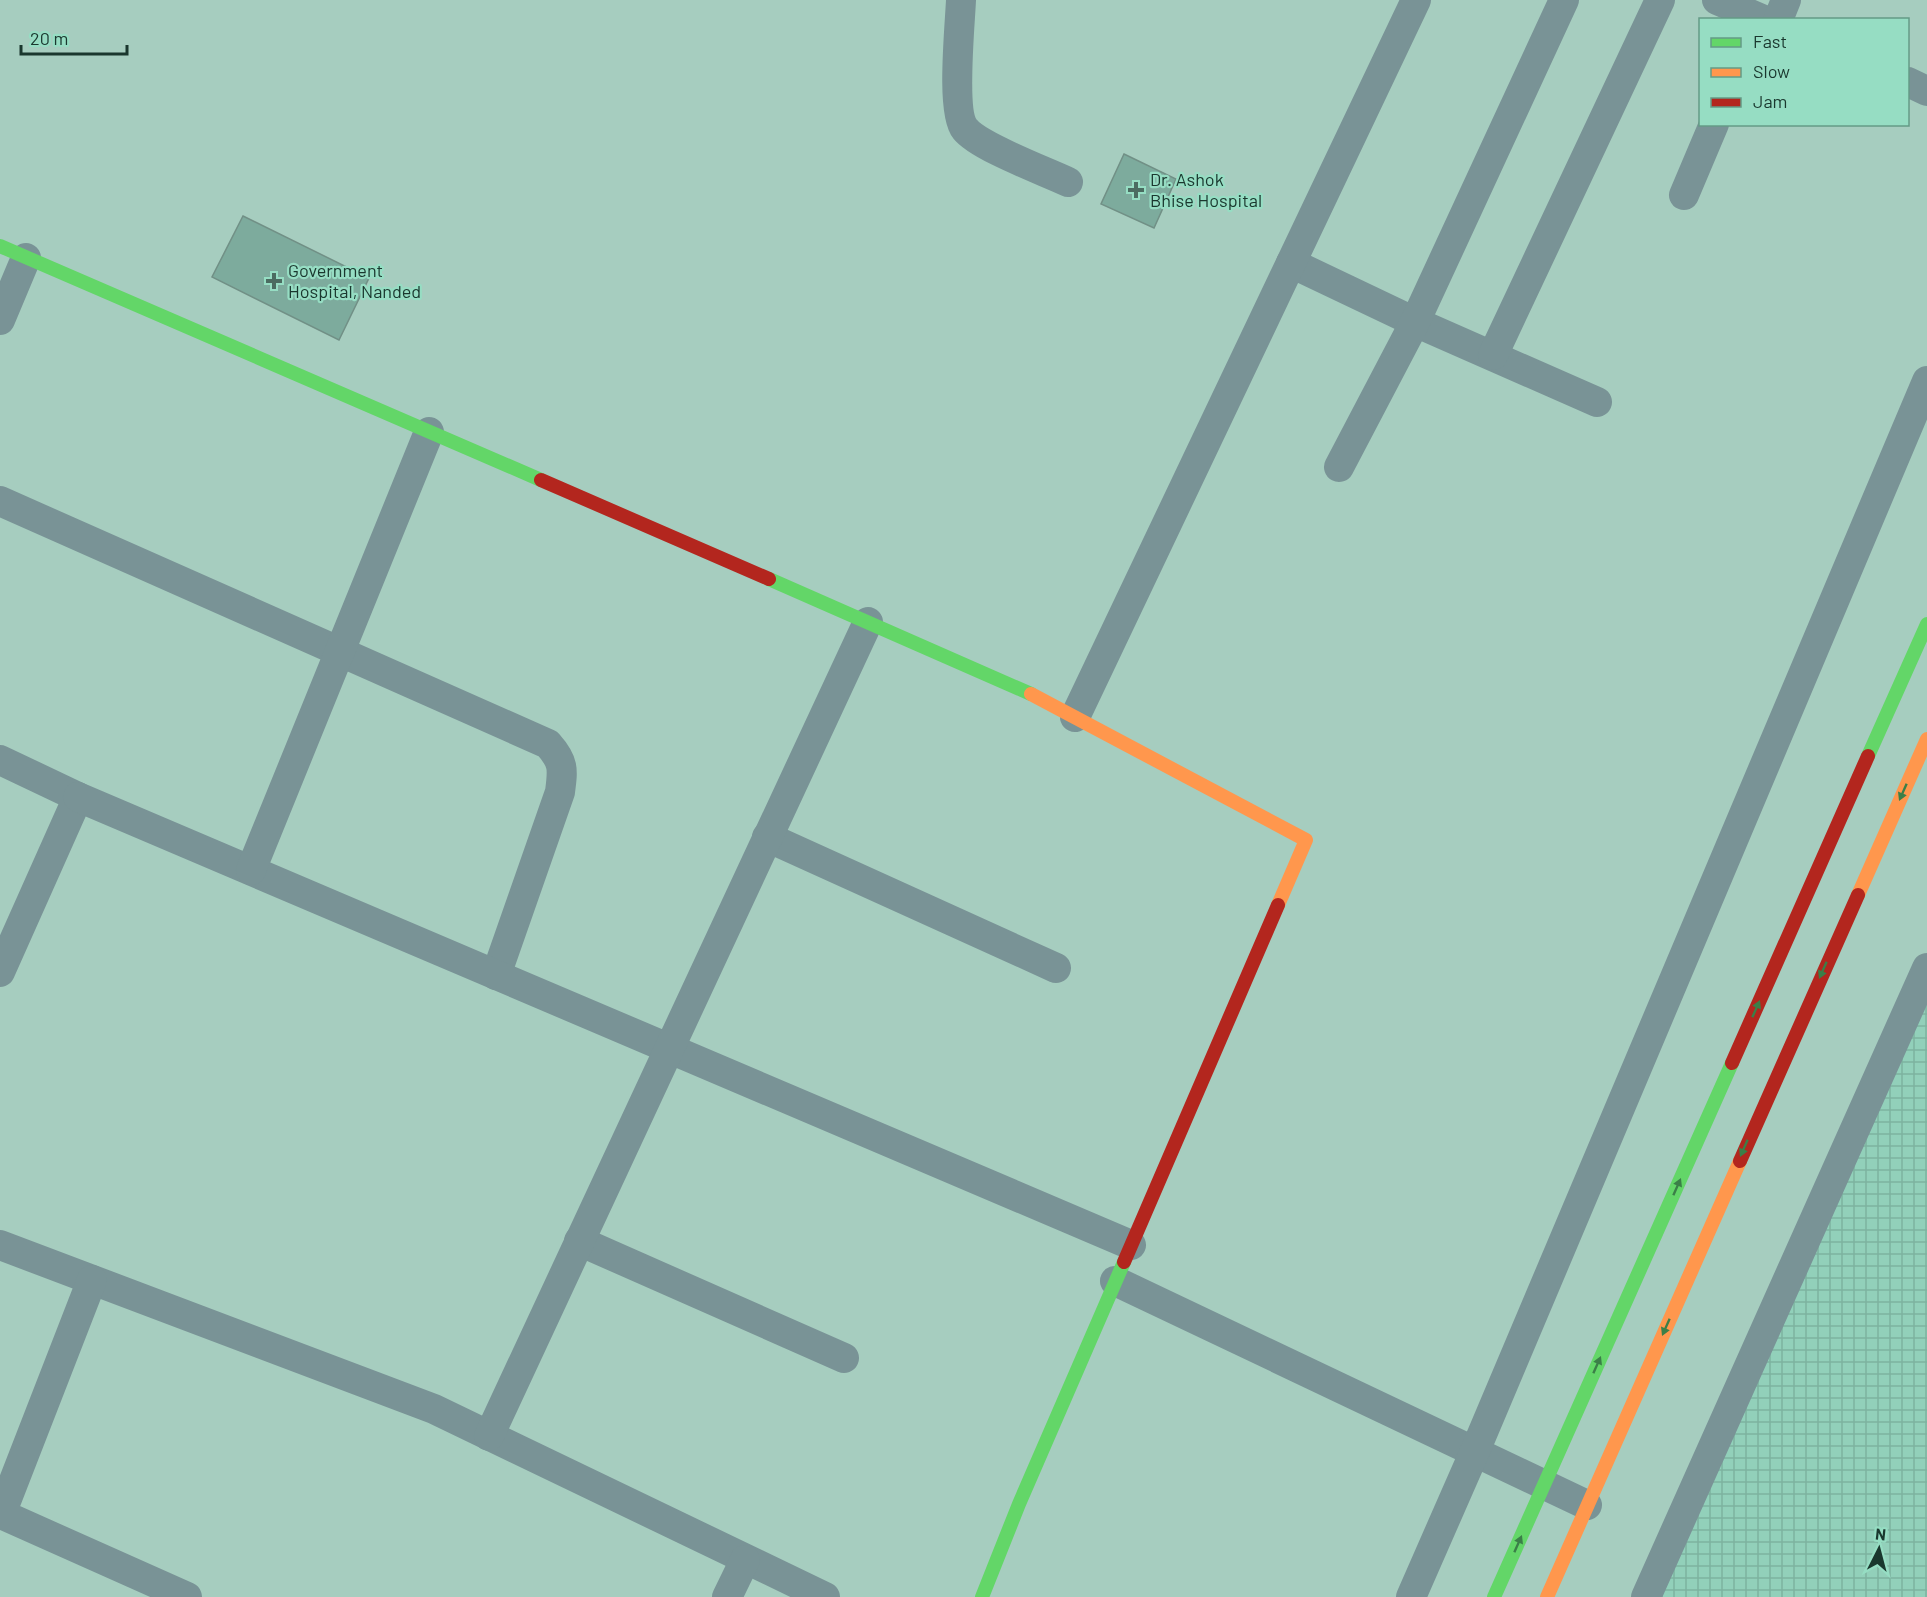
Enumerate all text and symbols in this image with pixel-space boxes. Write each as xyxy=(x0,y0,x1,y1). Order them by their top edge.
scale bar xyxy=(21,18,128,56)
legend xyxy=(1699,18,1909,126)
text: 20 m xyxy=(30,27,68,49)
text: Fast xyxy=(1753,30,1787,52)
text: Slow xyxy=(1753,60,1790,82)
text: Jam xyxy=(1753,90,1787,112)
place label: Dr. Ashok Bhise Hospital xyxy=(1150,168,1262,211)
marker: Dr. Ashok Bhise Hospital xyxy=(1127,181,1145,199)
place label: Government Hospital, Nanded xyxy=(288,259,421,302)
marker: Government Hospital, Nanded xyxy=(265,272,283,290)
one-way arrow xyxy=(1898,783,1907,801)
one-way arrow xyxy=(1818,961,1828,979)
one-way arrow xyxy=(1751,1000,1761,1018)
one-way arrow xyxy=(1739,1140,1749,1158)
one-way arrow xyxy=(1672,1179,1681,1196)
one-way arrow xyxy=(1661,1318,1670,1335)
one-way arrow xyxy=(1593,1357,1602,1374)
north arrow xyxy=(1849,1519,1909,1579)
text: N xyxy=(1874,1524,1887,1544)
one-way arrow xyxy=(1513,1534,1523,1552)

